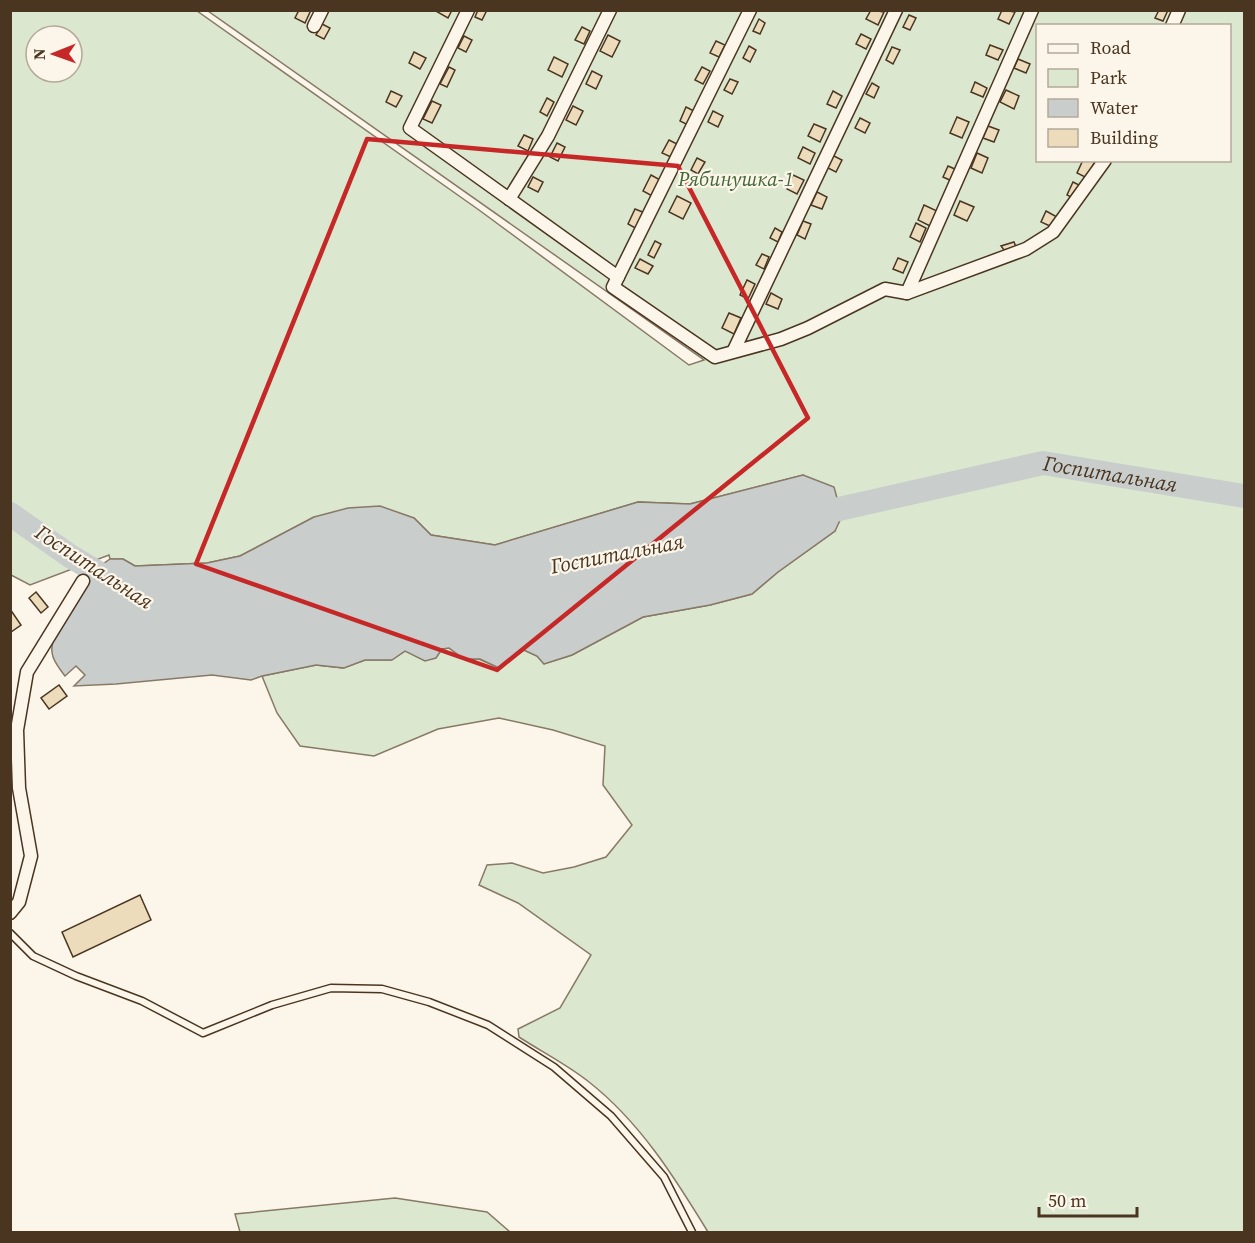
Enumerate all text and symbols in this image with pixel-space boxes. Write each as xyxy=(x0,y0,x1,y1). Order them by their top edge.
north arrow xyxy=(24,24,84,84)
legend xyxy=(1036,24,1231,162)
text: Road xyxy=(1090,35,1131,60)
text: N xyxy=(28,48,50,60)
text: Park xyxy=(1090,65,1127,90)
text: Water xyxy=(1090,95,1138,120)
text: Building xyxy=(1090,125,1158,150)
park label: Рябинушка-1 xyxy=(677,165,794,193)
water label: Госпитальная xyxy=(1040,448,1180,499)
water label: Госпитальная xyxy=(29,517,159,616)
water label: Госпитальная xyxy=(547,526,686,581)
scale bar xyxy=(1039,1180,1136,1218)
text: 50 m xyxy=(1048,1188,1086,1213)

